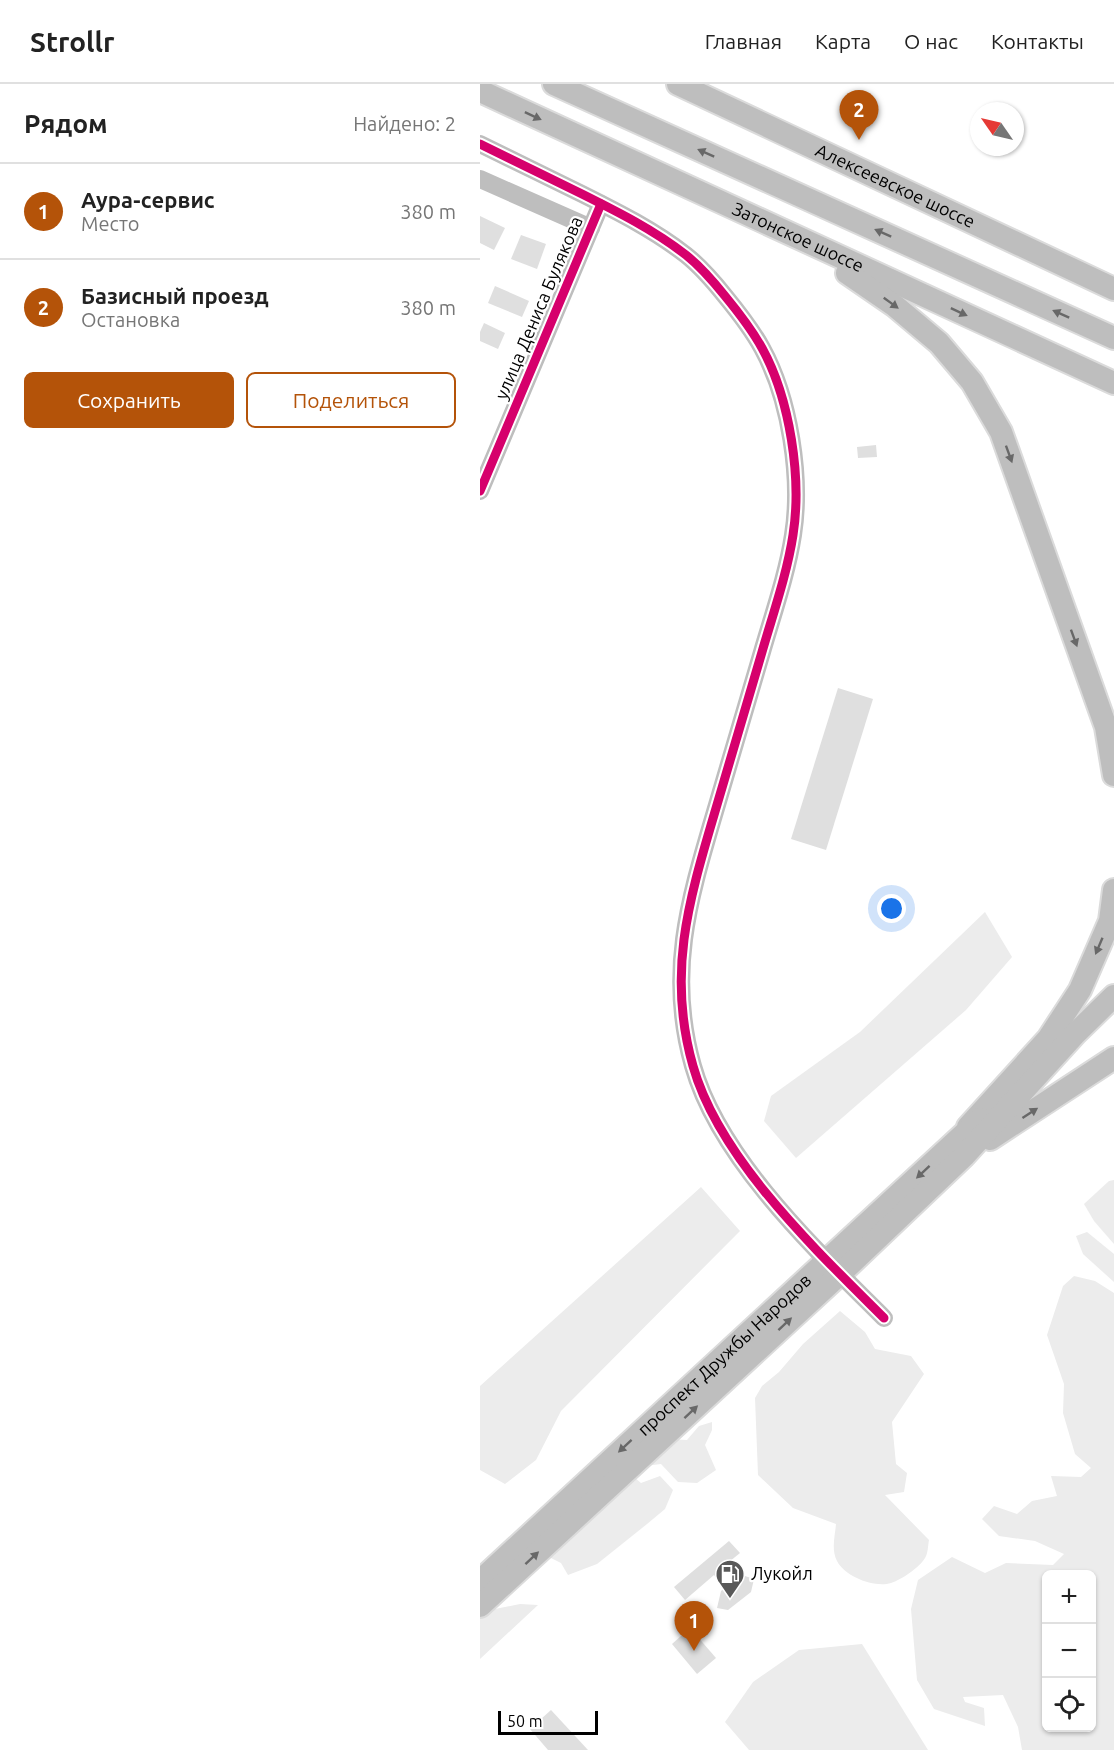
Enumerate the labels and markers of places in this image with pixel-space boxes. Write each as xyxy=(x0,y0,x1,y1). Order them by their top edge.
pin: 2 xyxy=(840,91,878,140)
fuel station icon: Лукойл xyxy=(714,1558,746,1600)
place label: Лукойл xyxy=(751,1563,813,1583)
pin: 1 xyxy=(674,1602,714,1651)

